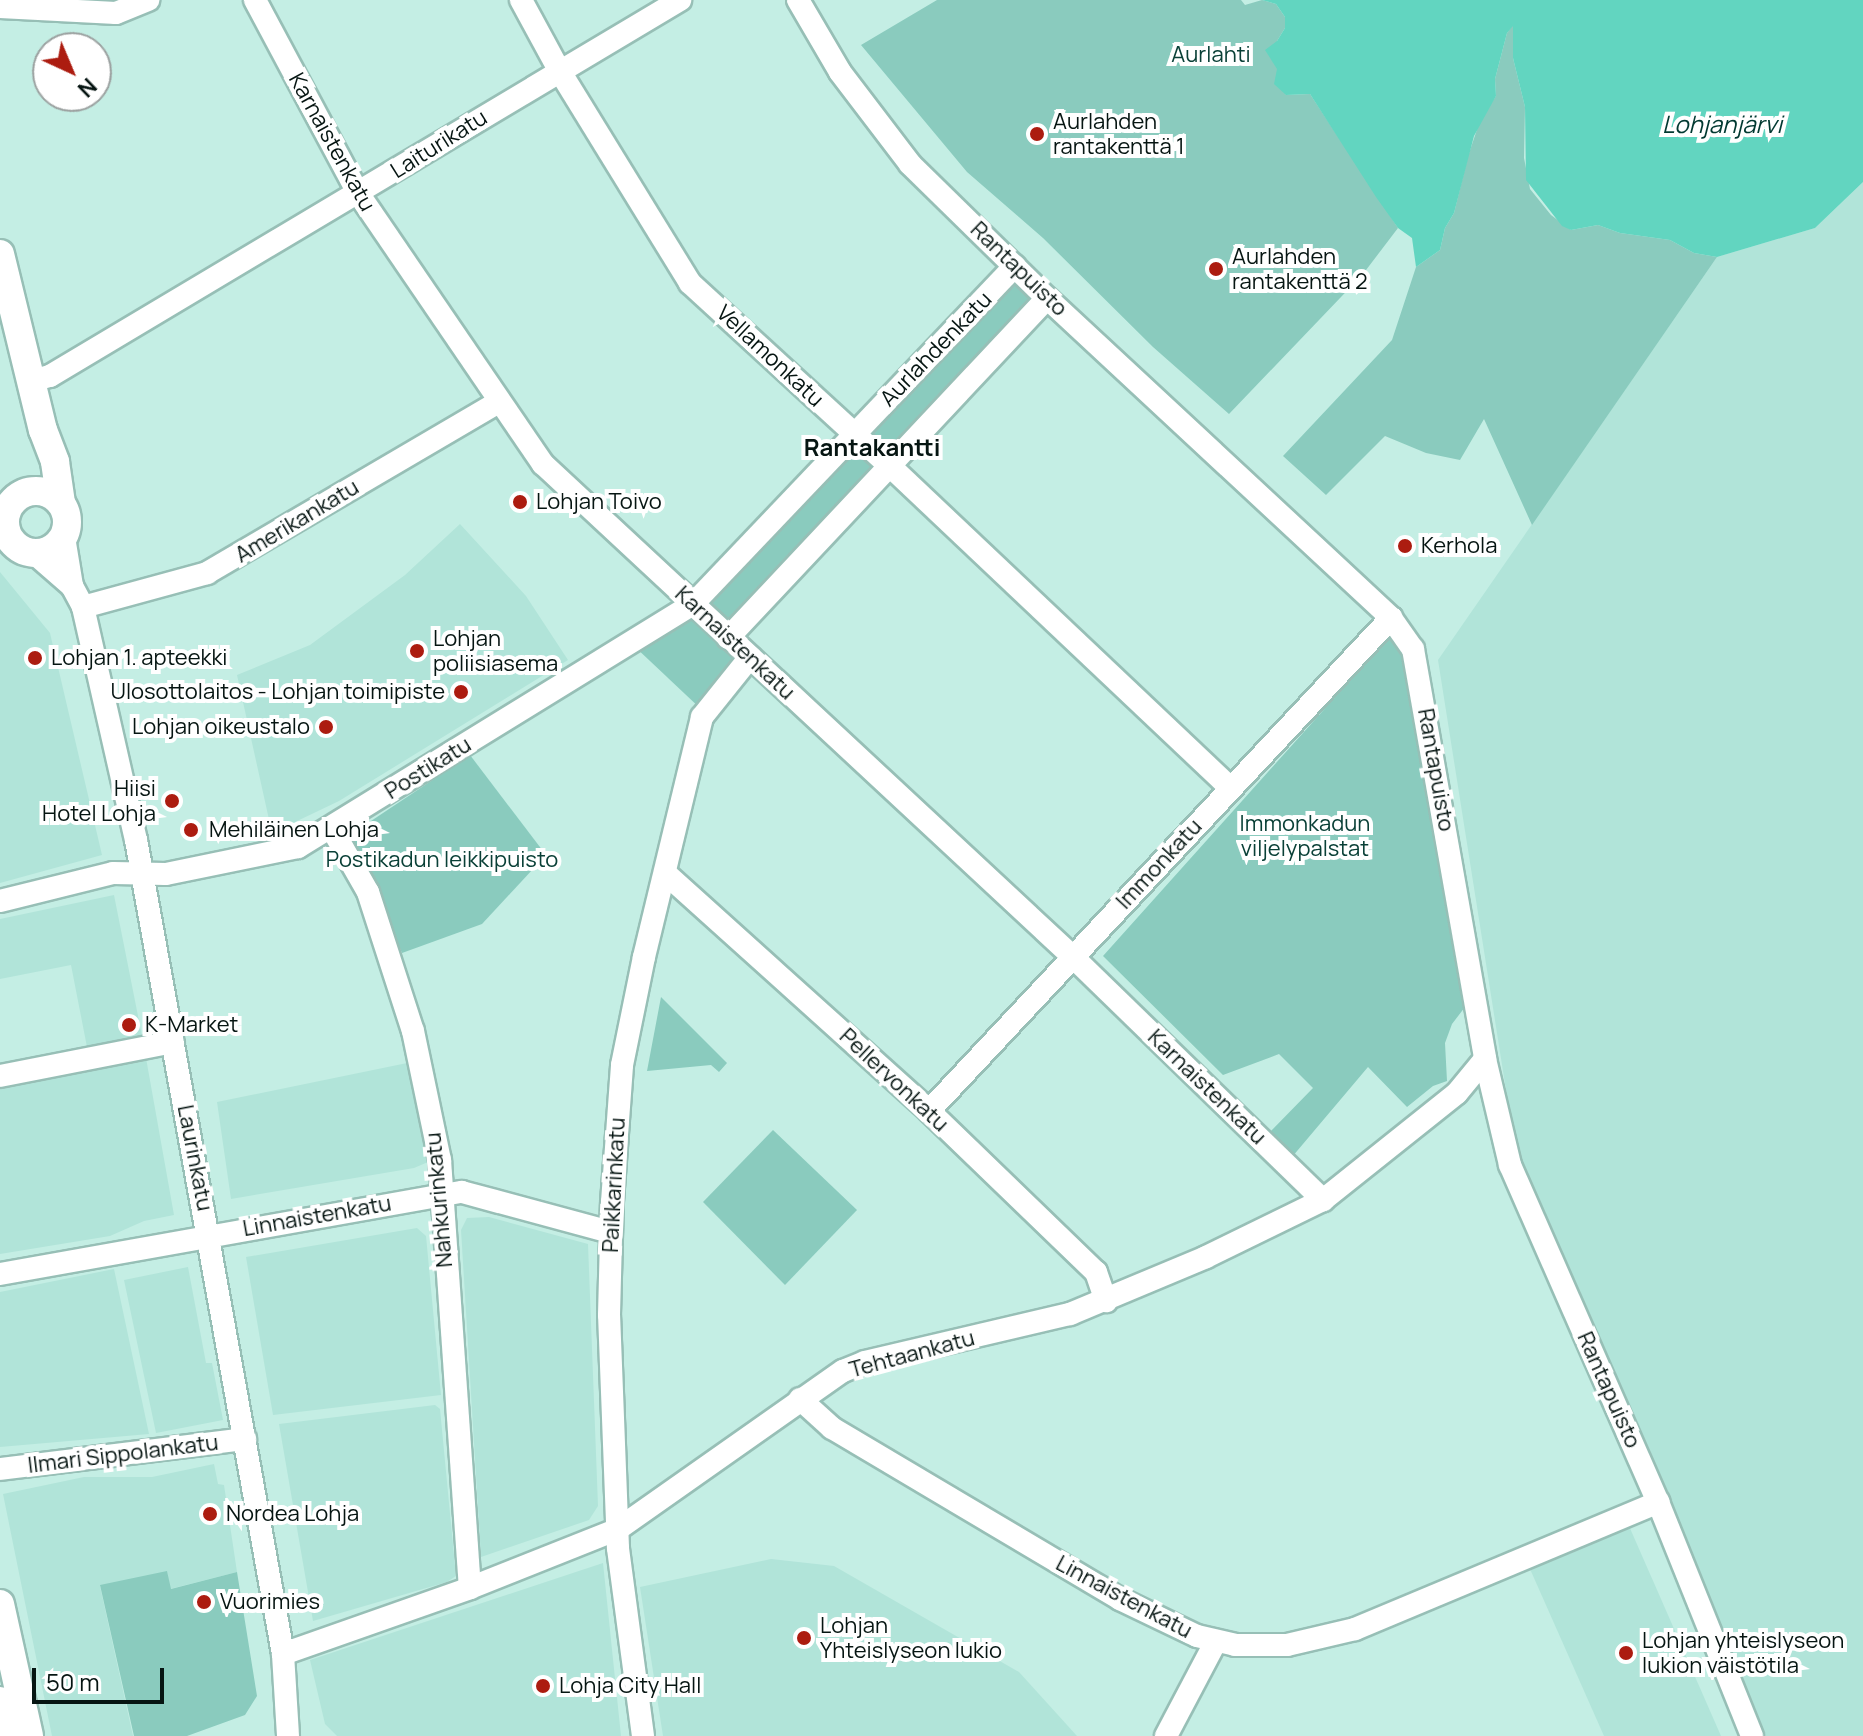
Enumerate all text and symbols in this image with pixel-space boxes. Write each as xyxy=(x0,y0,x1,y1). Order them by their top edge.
north arrow xyxy=(32,32,112,112)
park label: Aurlahti xyxy=(1171,42,1251,68)
street label: Karnaistenkatu xyxy=(283,68,381,216)
text: N xyxy=(71,72,103,104)
street label: Laiturikatu xyxy=(386,104,492,184)
place label: Aurlahden rantakenttä 1 xyxy=(1053,108,1185,160)
water label: Lohjanjärvi xyxy=(1662,110,1782,138)
marker: Aurlahden rantakenttä 1 xyxy=(1028,125,1046,143)
street label: Rantapuisto xyxy=(965,216,1073,322)
place label: Aurlahden rantakenttä 2 xyxy=(1232,243,1368,294)
marker: Aurlahden rantakenttä 2 xyxy=(1207,260,1225,278)
street label: Aurlahdenkatu xyxy=(875,286,997,412)
street label: Vellamonkatu xyxy=(711,300,829,412)
district label: Rantakantti xyxy=(804,433,940,461)
street label: Amerikankatu xyxy=(230,474,364,568)
place label: Lohjan Toivo xyxy=(536,489,662,515)
marker: Lohjan Toivo xyxy=(511,493,529,511)
place label: Kerhola xyxy=(1421,533,1497,559)
marker: Kerhola xyxy=(1396,537,1414,555)
street label: Karnaistenkatu xyxy=(670,581,800,705)
place label: Lohjan poliisiasema xyxy=(433,625,558,676)
marker: Lohjan poliisiasema xyxy=(408,642,426,660)
place label: Lohjan 1. apteekki xyxy=(51,645,227,671)
marker: Lohjan 1. apteekki xyxy=(26,649,44,667)
place label: Ulosottolaitos - Lohjan toimipiste xyxy=(111,679,445,705)
marker: Ulosottolaitos - Lohjan toimipiste xyxy=(452,683,470,701)
street label: Rantapuisto xyxy=(1412,706,1460,834)
place label: Lohjan oikeustalo xyxy=(132,714,310,740)
marker: Lohjan oikeustalo xyxy=(317,718,335,736)
street label: Postikatu xyxy=(380,731,476,805)
place label: Hiisi Hotel Lohja xyxy=(42,775,156,826)
marker: Hiisi Hotel Lohja xyxy=(163,792,181,810)
park label: Immonkadun viljelypalstat xyxy=(1240,810,1370,862)
street label: Immonkatu xyxy=(1111,814,1207,914)
place label: Mehiläinen Lohja xyxy=(209,817,379,843)
marker: Mehiläinen Lohja xyxy=(180,819,202,841)
park label: Postikadun leikkipuisto xyxy=(326,847,558,873)
place label: K-Market xyxy=(145,1012,238,1038)
marker: K-Market xyxy=(120,1016,138,1034)
street label: Pellervonkatu xyxy=(834,1023,954,1137)
street label: Karnaistenkatu xyxy=(1142,1024,1272,1150)
street label: Laurinkatu xyxy=(172,1103,218,1213)
street label: Paikkarinkatu xyxy=(597,1117,631,1253)
street label: Nahkurinkatu xyxy=(420,1131,458,1269)
street label: Linnaistenkatu xyxy=(241,1190,393,1242)
street label: Tehtaankatu xyxy=(846,1325,978,1383)
street label: Rantapuisto xyxy=(1572,1328,1646,1452)
street label: Ilmari Sippolankatu xyxy=(26,1429,220,1479)
place label: Nordea Lohja xyxy=(226,1501,359,1527)
marker: Nordea Lohja xyxy=(201,1505,219,1523)
street label: Linnaistenkatu xyxy=(1051,1550,1197,1644)
place label: Vuorimies xyxy=(220,1589,320,1615)
marker: Vuorimies xyxy=(195,1593,213,1611)
place label: Lohjan Yhteislyseon lukio xyxy=(820,1612,1002,1664)
place label: Lohjan yhteislyseon lukion väistötila xyxy=(1642,1627,1844,1678)
marker: Lohjan Yhteislyseon lukio xyxy=(795,1629,813,1647)
marker: Lohjan yhteislyseon lukion väistötila xyxy=(1617,1644,1635,1662)
scale bar xyxy=(36,1652,168,1702)
text: 50 m xyxy=(46,1665,100,1698)
place label: Lohja City Hall xyxy=(559,1673,701,1699)
marker: Lohja City Hall xyxy=(534,1677,552,1695)

